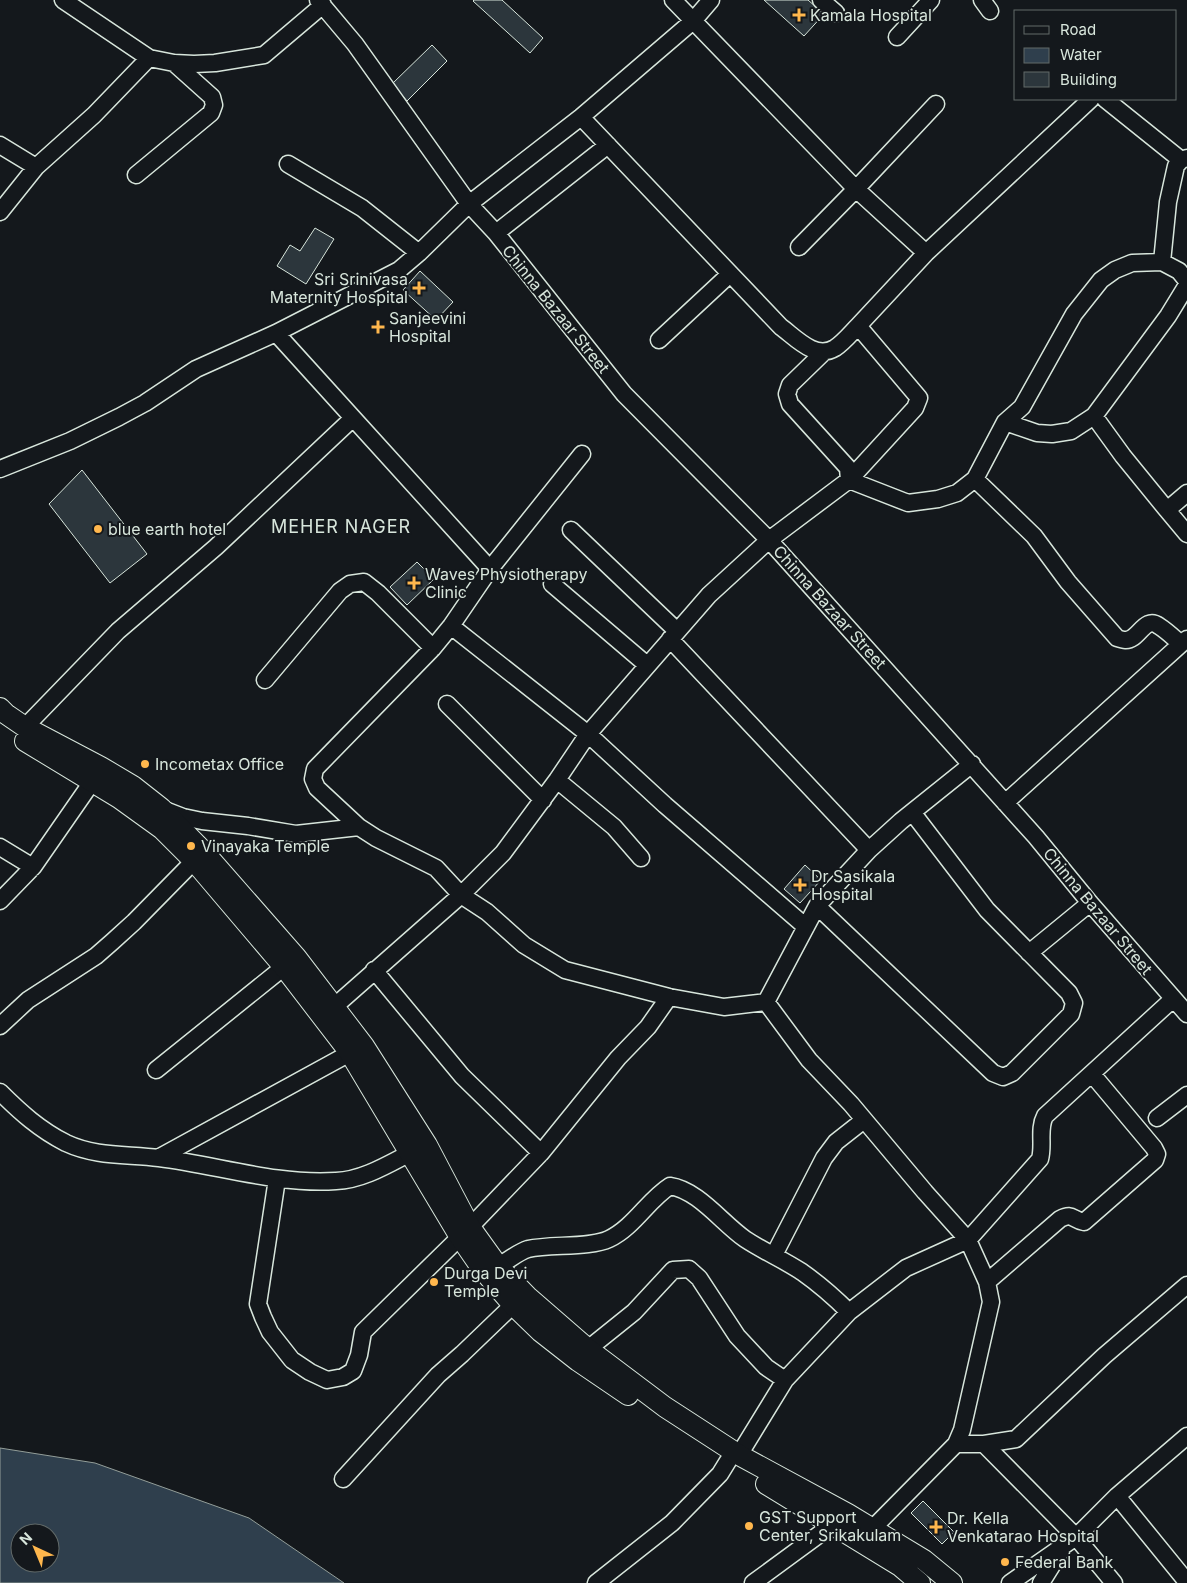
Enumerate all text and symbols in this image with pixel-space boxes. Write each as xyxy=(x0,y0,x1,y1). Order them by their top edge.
place label: Kamala Hospital xyxy=(810,5,932,25)
marker: Kamala Hospital xyxy=(792,8,806,22)
legend xyxy=(1014,10,1177,100)
text: Road xyxy=(1060,20,1096,39)
text: Water xyxy=(1060,45,1102,64)
text: Building xyxy=(1060,70,1117,89)
street label: Chinna Bazaar Street xyxy=(498,241,614,377)
place label: Sri Srinivasa Maternity Hospital xyxy=(270,269,408,307)
marker: Sri Srinivasa Maternity Hospital xyxy=(412,281,426,295)
place label: Sanjeevini Hospital xyxy=(389,308,466,346)
marker: Sanjeevini Hospital xyxy=(371,320,385,334)
district label: MEHER NAGER xyxy=(271,516,411,537)
place label: blue earth hotel xyxy=(108,519,226,539)
marker: blue earth hotel xyxy=(92,523,104,535)
street label: Chinna Bazaar Street xyxy=(769,541,891,673)
place label: Waves Physiotherapy Clinic xyxy=(425,564,588,602)
marker: Waves Physiotherapy Clinic xyxy=(407,576,421,590)
place label: Incometax Office xyxy=(155,754,284,774)
marker: Incometax Office xyxy=(139,758,151,770)
place label: Vinayaka Temple xyxy=(201,836,330,856)
marker: Vinayaka Temple xyxy=(185,840,197,852)
street label: Chinna Bazaar Street xyxy=(1039,844,1157,978)
place label: Dr Sasikala Hospital xyxy=(811,866,895,904)
marker: Dr Sasikala Hospital xyxy=(793,878,807,892)
place label: Durga Devi Temple xyxy=(444,1263,528,1301)
marker: Durga Devi Temple xyxy=(428,1276,440,1288)
place label: GST Support Center, Srikakulam xyxy=(759,1507,901,1545)
place label: Dr. Kella Venkatarao Hospital xyxy=(947,1508,1099,1546)
marker: GST Support Center, Srikakulam xyxy=(743,1520,755,1532)
marker: Dr. Kella Venkatarao Hospital xyxy=(929,1520,943,1534)
north arrow xyxy=(10,1523,60,1573)
text: N xyxy=(16,1528,35,1548)
place label: Federal Bank xyxy=(1015,1552,1114,1572)
marker: Federal Bank xyxy=(999,1556,1011,1568)

